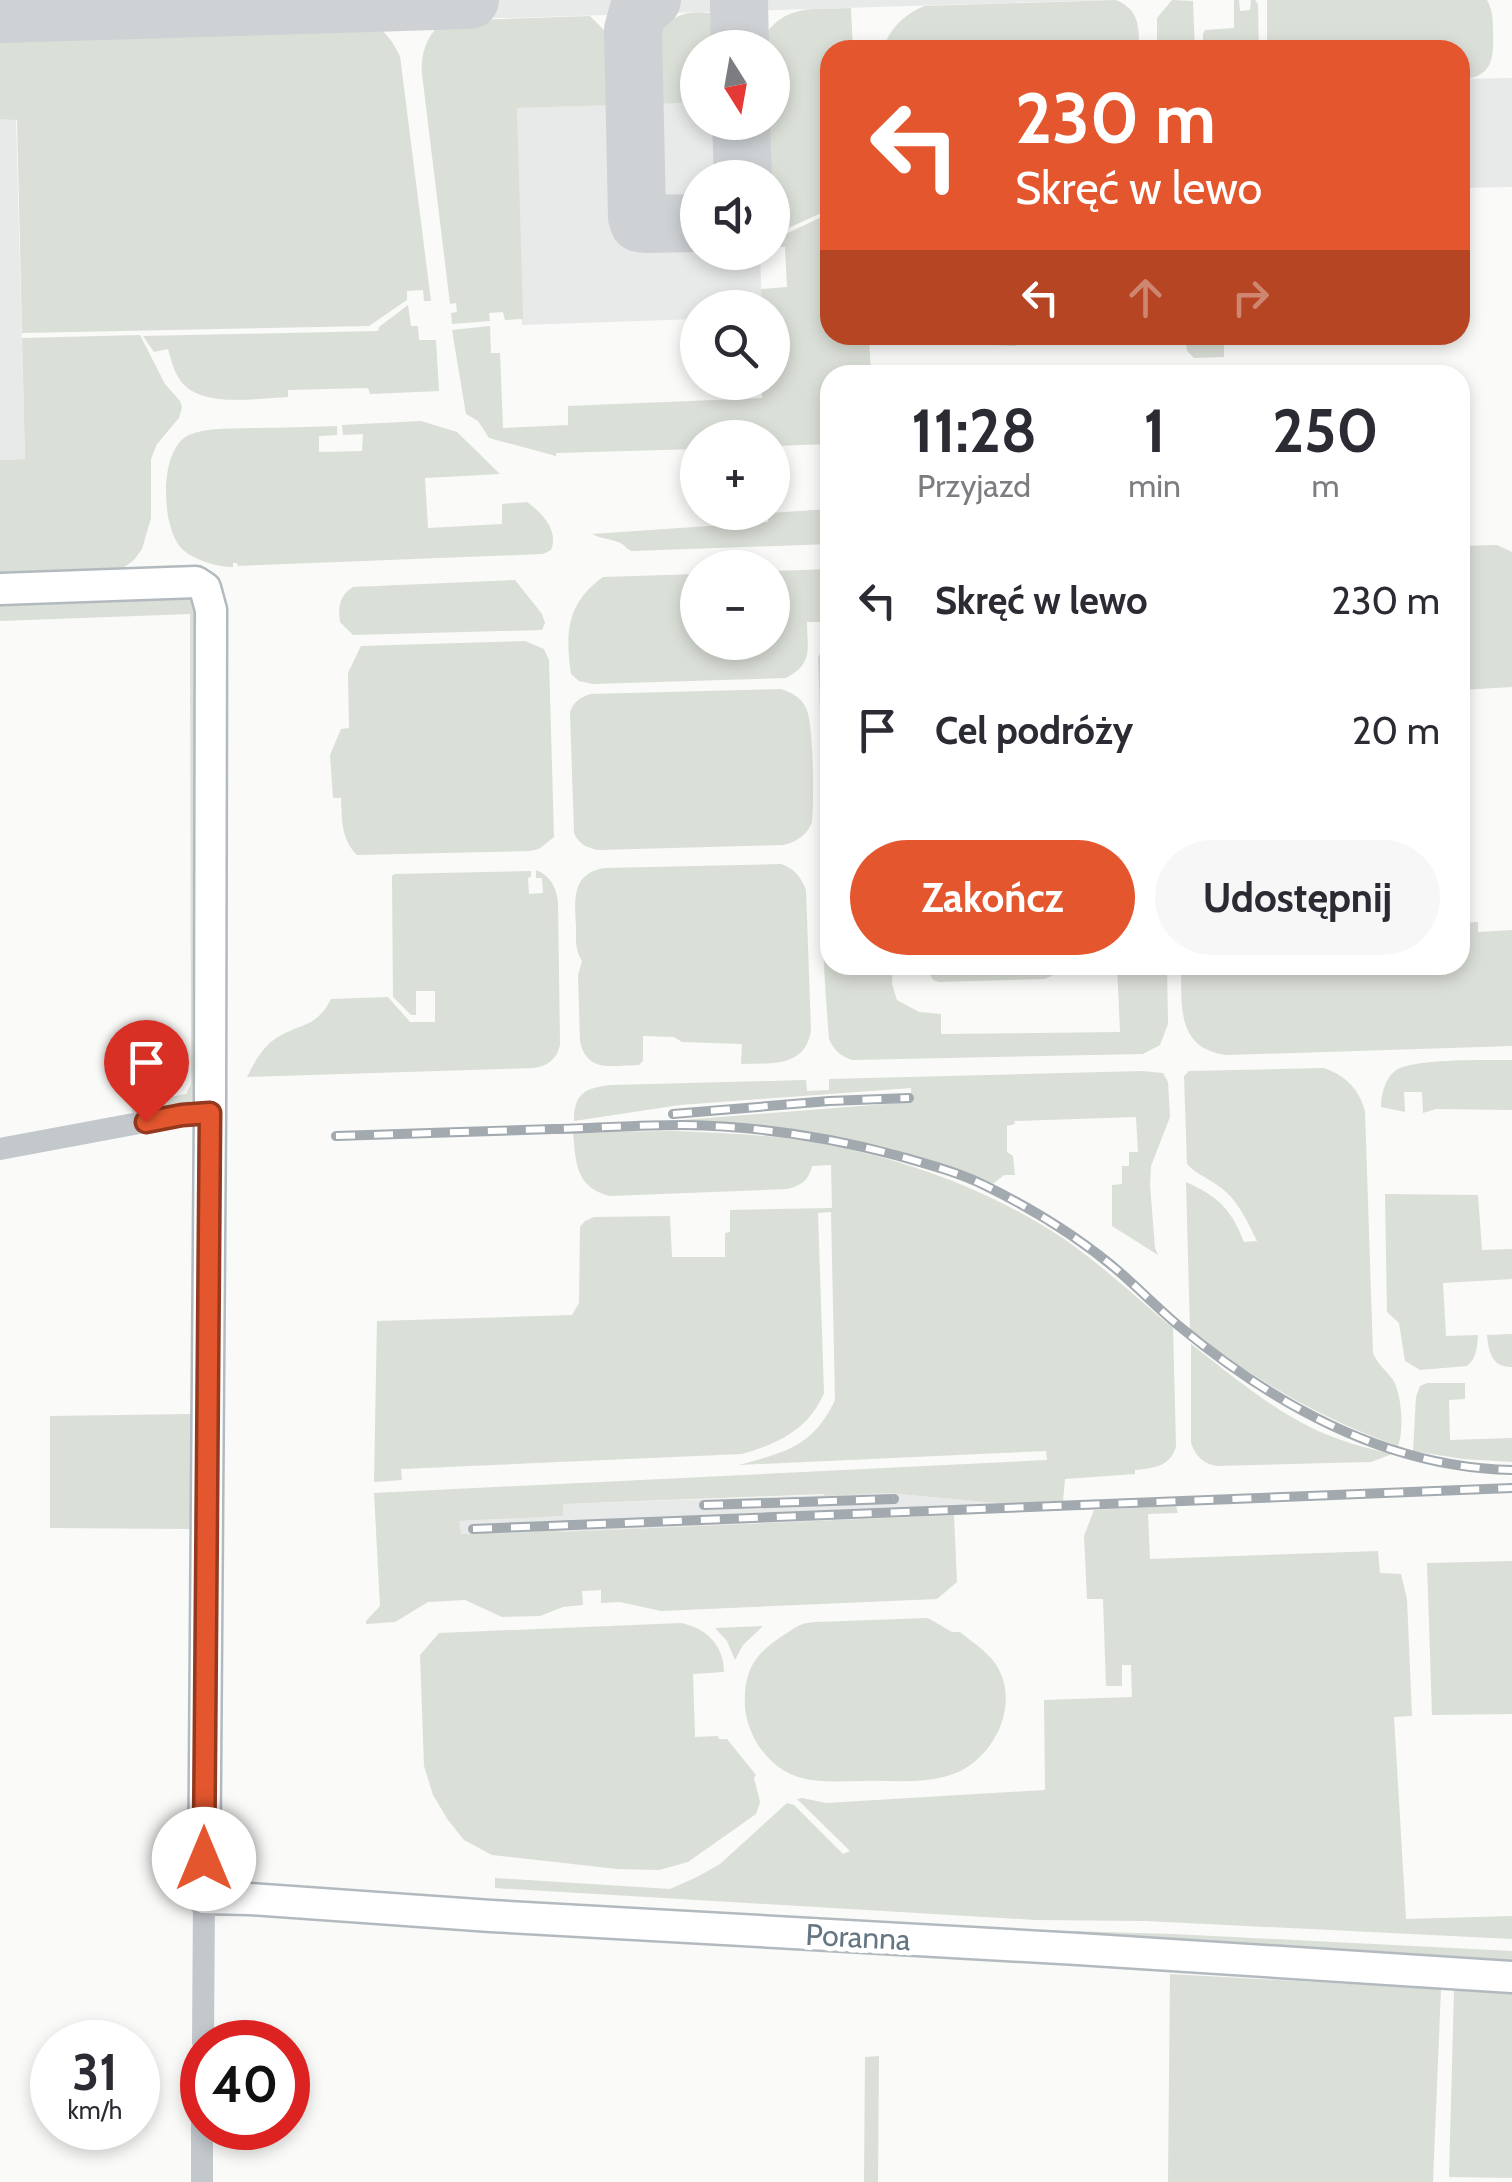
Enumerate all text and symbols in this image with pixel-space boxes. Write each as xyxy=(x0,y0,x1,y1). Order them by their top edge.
north arrow xyxy=(680,30,790,140)
map controls xyxy=(680,30,790,660)
text: 230 m xyxy=(1015,75,1216,161)
icon: left xyxy=(850,80,980,210)
button: sound xyxy=(680,160,790,270)
text: Skręć w lewo xyxy=(1015,161,1262,215)
icon: left xyxy=(1013,270,1068,325)
icon: ahead xyxy=(1118,270,1173,325)
icon: right xyxy=(1223,270,1278,325)
button: search xyxy=(680,290,790,400)
text: 11:28 xyxy=(911,394,1037,467)
text: 1 xyxy=(1144,394,1166,467)
text: 250 xyxy=(1272,394,1379,467)
button: + xyxy=(680,420,790,530)
text: Przyjazd xyxy=(917,466,1031,505)
text: min xyxy=(1128,466,1181,505)
text: m xyxy=(1311,466,1340,505)
button: − xyxy=(680,550,790,660)
icon: left xyxy=(850,573,905,628)
text: Skręć w lewo xyxy=(935,577,1148,624)
text: 230 m xyxy=(1331,577,1440,624)
icon: arrive xyxy=(850,703,905,758)
text: Cel podróży xyxy=(935,707,1133,754)
text: 20 m xyxy=(1352,707,1440,754)
button: Zakończ xyxy=(850,840,1135,955)
button: Udostępnij xyxy=(1155,840,1440,955)
pin xyxy=(104,1020,189,1123)
icon: arrive xyxy=(119,1035,174,1090)
position arrow xyxy=(152,1807,256,1911)
street label: Poranna xyxy=(805,1916,912,1958)
speed limit sign: 40 xyxy=(180,2020,310,2150)
text: 31 xyxy=(72,2042,118,2103)
text: km/h xyxy=(68,2095,122,2125)

